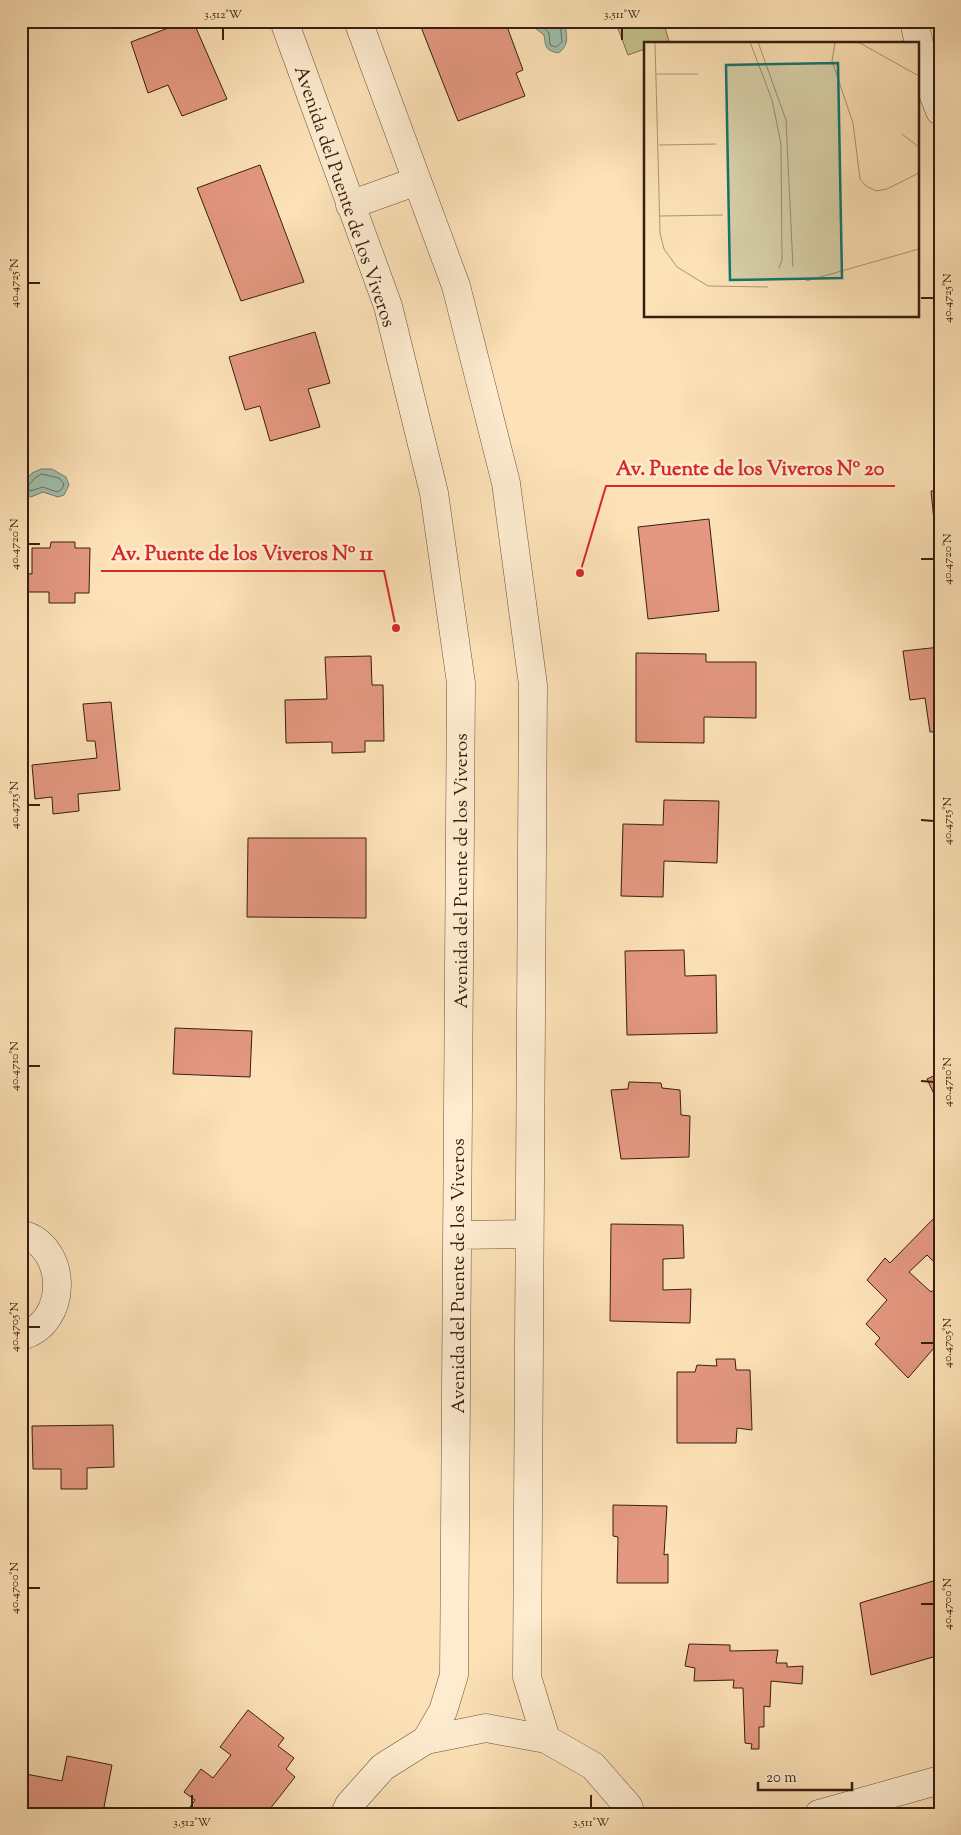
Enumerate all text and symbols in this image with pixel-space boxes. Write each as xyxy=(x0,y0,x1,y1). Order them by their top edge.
text: 3.512°W xyxy=(204,6,243,24)
text: 3.511°W xyxy=(604,6,641,24)
inset map xyxy=(644,42,918,318)
street label: Avenida del Puente de los Viveros xyxy=(286,62,401,331)
text: 40.4725°N xyxy=(6,258,24,308)
text: 40.4725°N xyxy=(939,273,957,323)
callout: Av. Puente de los Viveros Nº 20 xyxy=(606,451,895,486)
text: Av. Puente de los Viveros Nº 20 xyxy=(616,456,885,485)
text: 40.4720°N xyxy=(6,518,24,570)
text: 40.4720°N xyxy=(939,533,957,585)
callout: Av. Puente de los Viveros Nº 11 xyxy=(101,536,384,571)
text: Av. Puente de los Viveros Nº 11 xyxy=(111,541,373,570)
street label: Avenida del Puente de los Viveros xyxy=(449,733,476,1009)
text: 40.4715°N xyxy=(6,781,24,829)
text: 40.4715°N xyxy=(939,797,957,845)
text: 40.4710°N xyxy=(6,1041,24,1091)
text: 40.4710°N xyxy=(939,1057,957,1107)
street label: Avenida del Puente de los Viveros xyxy=(446,1138,473,1414)
text: 40.4705°N xyxy=(6,1302,24,1352)
text: 40.4705°N xyxy=(939,1318,957,1368)
text: 40.4700°N xyxy=(6,1562,24,1614)
text: 40.4700°N xyxy=(939,1578,957,1630)
scale bar xyxy=(758,1760,852,1792)
text: 20 m xyxy=(766,1768,797,1789)
text: 3.512°W xyxy=(173,1814,212,1832)
text: 3.511°W xyxy=(573,1814,610,1832)

